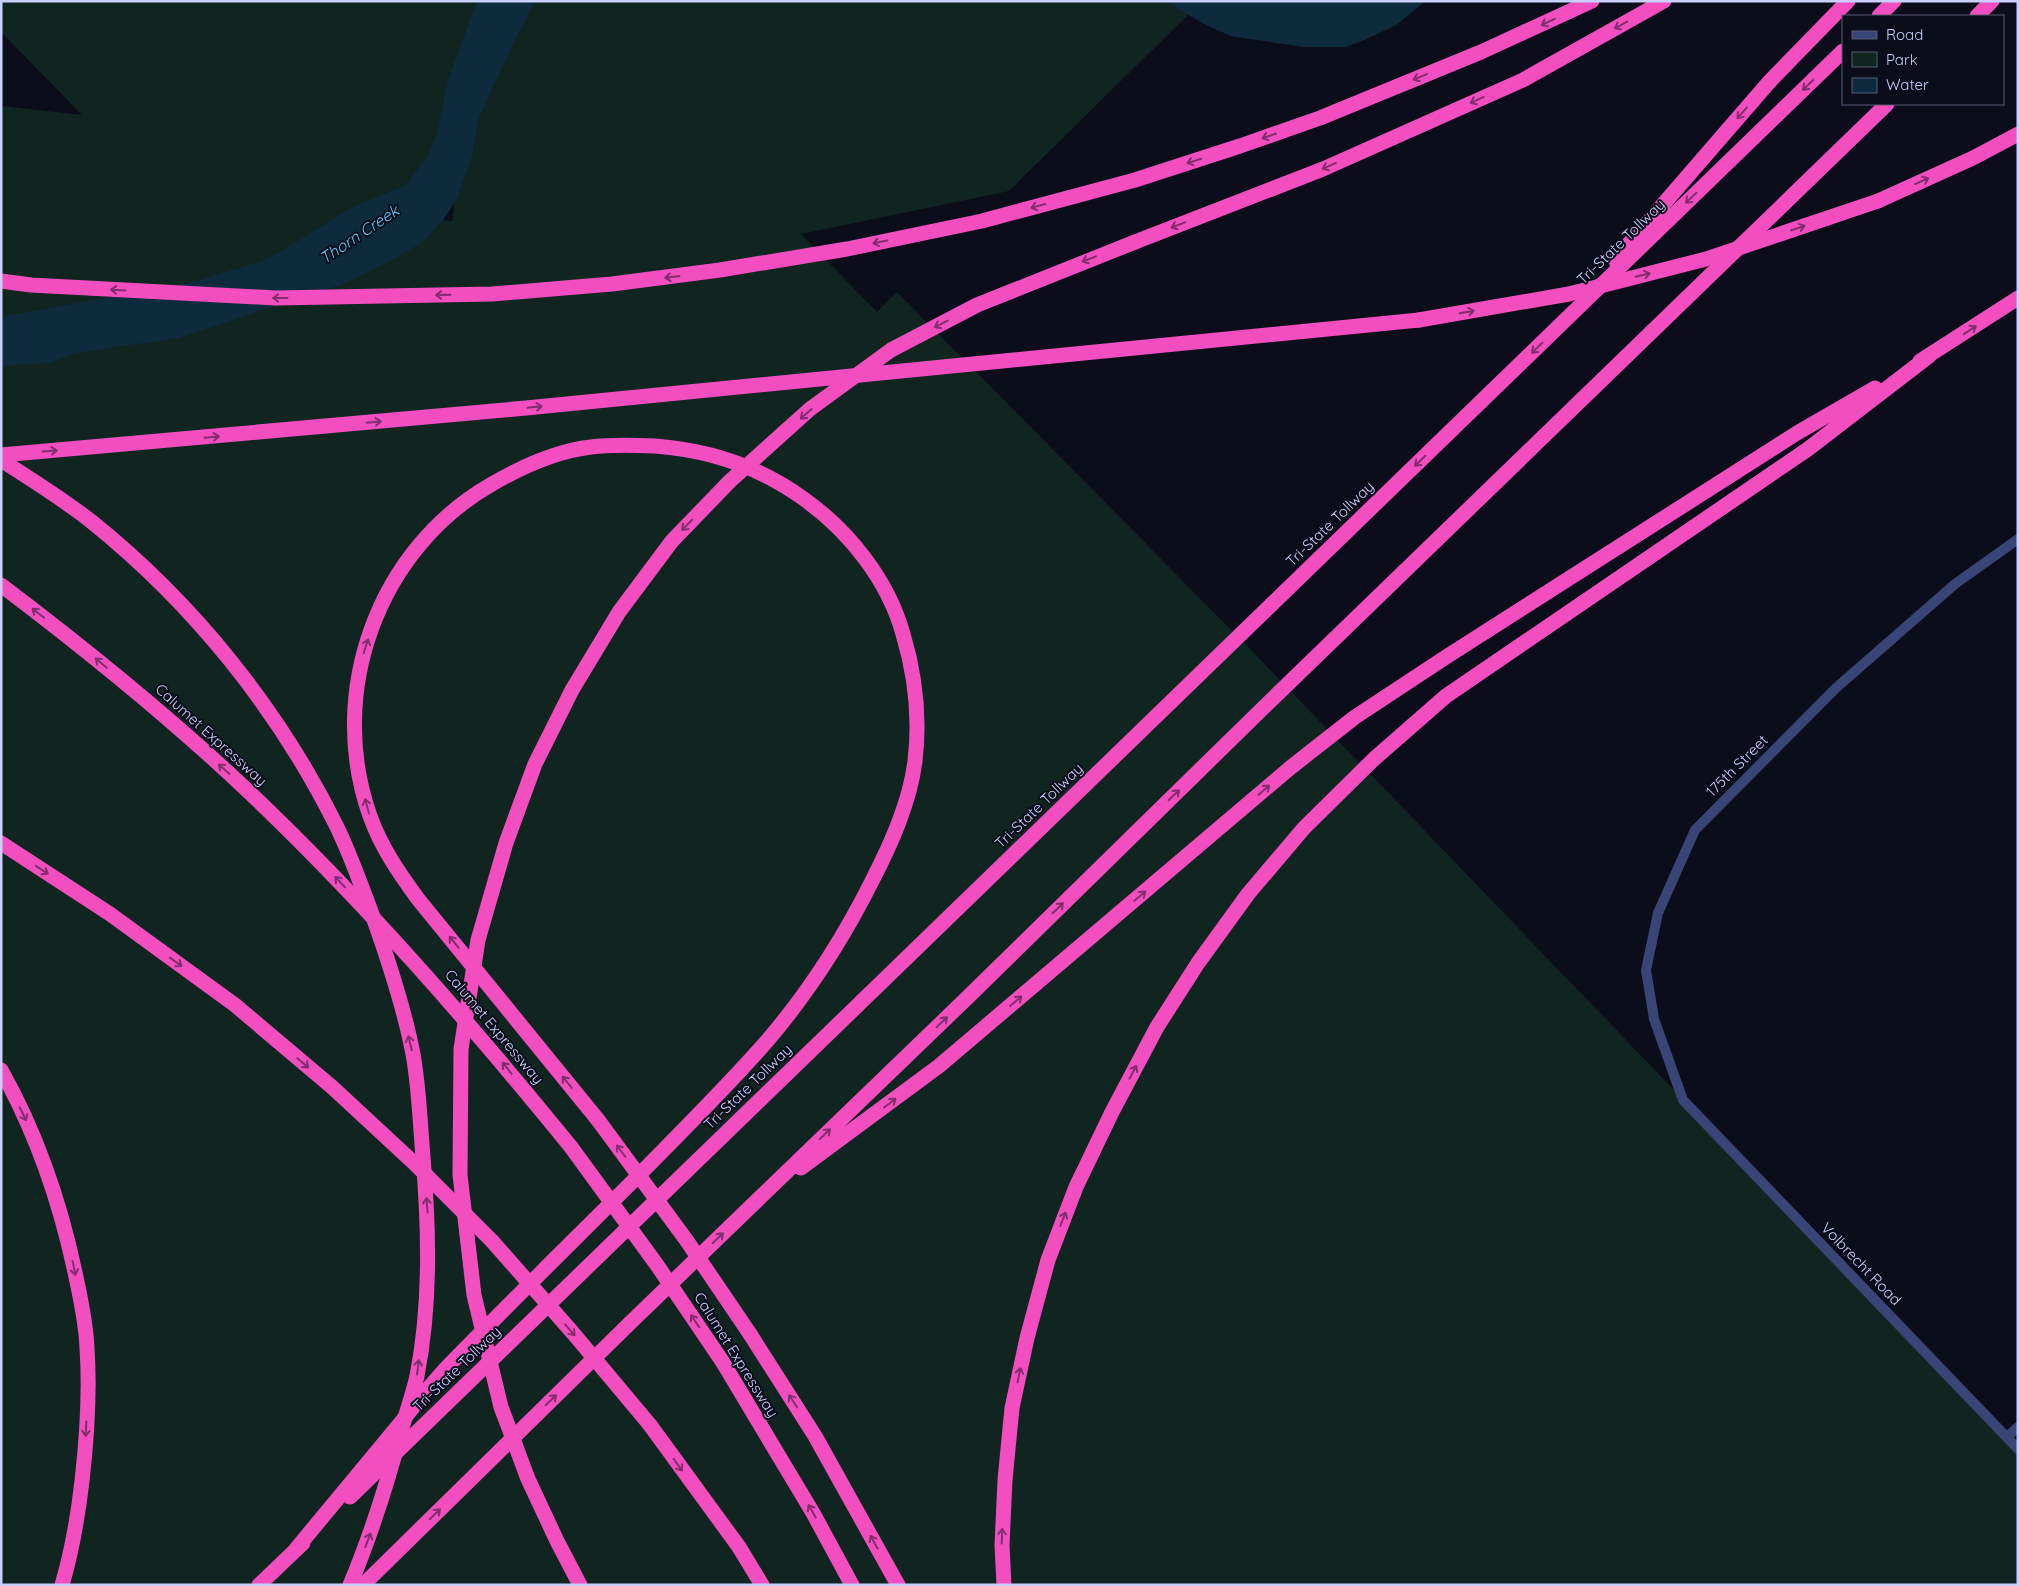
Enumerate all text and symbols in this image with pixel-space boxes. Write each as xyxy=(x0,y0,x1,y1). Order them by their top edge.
legend xyxy=(1842,15,2004,105)
one-way arrow xyxy=(1541,17,1556,27)
one-way arrow xyxy=(1614,20,1629,30)
text: Road xyxy=(1886,25,1923,44)
text: Park xyxy=(1886,50,1918,69)
one-way arrow xyxy=(1413,73,1428,83)
text: Water xyxy=(1886,75,1929,94)
one-way arrow xyxy=(1801,79,1814,91)
one-way arrow xyxy=(1470,95,1485,105)
one-way arrow xyxy=(1737,106,1748,119)
one-way arrow xyxy=(1261,132,1277,141)
one-way arrow xyxy=(1187,157,1202,166)
one-way arrow xyxy=(1322,162,1337,172)
one-way arrow xyxy=(1914,175,1929,185)
one-way arrow xyxy=(1685,192,1697,205)
street label: Tri-State Tollway xyxy=(1573,195,1669,288)
water label: Thorn Creek xyxy=(316,199,404,268)
one-way arrow xyxy=(1030,201,1046,211)
one-way arrow xyxy=(1171,221,1186,230)
one-way arrow xyxy=(1790,223,1805,232)
one-way arrow xyxy=(872,238,888,248)
one-way arrow xyxy=(1082,255,1098,264)
one-way arrow xyxy=(1634,270,1650,279)
one-way arrow xyxy=(664,272,680,282)
one-way arrow xyxy=(110,285,126,294)
one-way arrow xyxy=(435,290,452,300)
one-way arrow xyxy=(273,293,289,303)
one-way arrow xyxy=(1458,306,1474,316)
one-way arrow xyxy=(933,319,948,329)
one-way arrow xyxy=(1962,325,1976,335)
one-way arrow xyxy=(1530,342,1543,354)
one-way arrow xyxy=(527,402,543,412)
one-way arrow xyxy=(799,408,812,419)
one-way arrow xyxy=(365,417,381,427)
one-way arrow xyxy=(203,432,219,442)
one-way arrow xyxy=(42,447,58,456)
one-way arrow xyxy=(1414,455,1426,467)
street label: Tri-State Tollway xyxy=(1282,477,1378,570)
one-way arrow xyxy=(681,519,694,531)
one-way arrow xyxy=(32,607,45,618)
one-way arrow xyxy=(362,639,371,654)
one-way arrow xyxy=(95,657,108,668)
street label: Calumet Expressway xyxy=(151,679,271,790)
street label: 175th Street xyxy=(1702,731,1772,801)
street label: Tri-State Tollway xyxy=(991,759,1087,852)
one-way arrow xyxy=(217,764,230,775)
one-way arrow xyxy=(1257,784,1270,796)
one-way arrow xyxy=(1168,789,1180,801)
one-way arrow xyxy=(362,799,372,815)
one-way arrow xyxy=(35,865,49,875)
one-way arrow xyxy=(334,876,346,889)
one-way arrow xyxy=(1134,890,1147,902)
one-way arrow xyxy=(1052,902,1065,914)
one-way arrow xyxy=(448,936,459,949)
one-way arrow xyxy=(169,957,183,967)
street label: Calumet Expressway xyxy=(441,965,548,1088)
one-way arrow xyxy=(1009,996,1022,1007)
one-way arrow xyxy=(936,1016,948,1028)
one-way arrow xyxy=(405,1036,414,1052)
street label: Tri-State Tollway xyxy=(700,1040,796,1133)
one-way arrow xyxy=(297,1057,310,1068)
one-way arrow xyxy=(502,1062,513,1075)
one-way arrow xyxy=(1129,1065,1138,1080)
one-way arrow xyxy=(561,1076,572,1089)
one-way arrow xyxy=(882,1097,896,1108)
one-way arrow xyxy=(19,1106,28,1121)
one-way arrow xyxy=(819,1128,831,1141)
one-way arrow xyxy=(615,1145,626,1158)
one-way arrow xyxy=(422,1197,431,1213)
one-way arrow xyxy=(1059,1212,1069,1227)
street label: Volbrecht Road xyxy=(1817,1218,1906,1309)
one-way arrow xyxy=(711,1232,724,1244)
one-way arrow xyxy=(70,1259,79,1275)
street label: Calumet Expressway xyxy=(690,1289,783,1421)
one-way arrow xyxy=(690,1314,700,1328)
street label: Tri-State Tollway xyxy=(409,1322,505,1415)
one-way arrow xyxy=(565,1324,576,1337)
one-way arrow xyxy=(413,1359,423,1375)
one-way arrow xyxy=(1015,1367,1024,1383)
one-way arrow xyxy=(545,1394,557,1406)
one-way arrow xyxy=(788,1395,798,1409)
one-way arrow xyxy=(82,1421,91,1437)
one-way arrow xyxy=(673,1458,684,1471)
one-way arrow xyxy=(806,1505,816,1519)
one-way arrow xyxy=(429,1508,441,1520)
one-way arrow xyxy=(998,1528,1007,1544)
one-way arrow xyxy=(365,1532,374,1547)
one-way arrow xyxy=(869,1535,879,1550)

